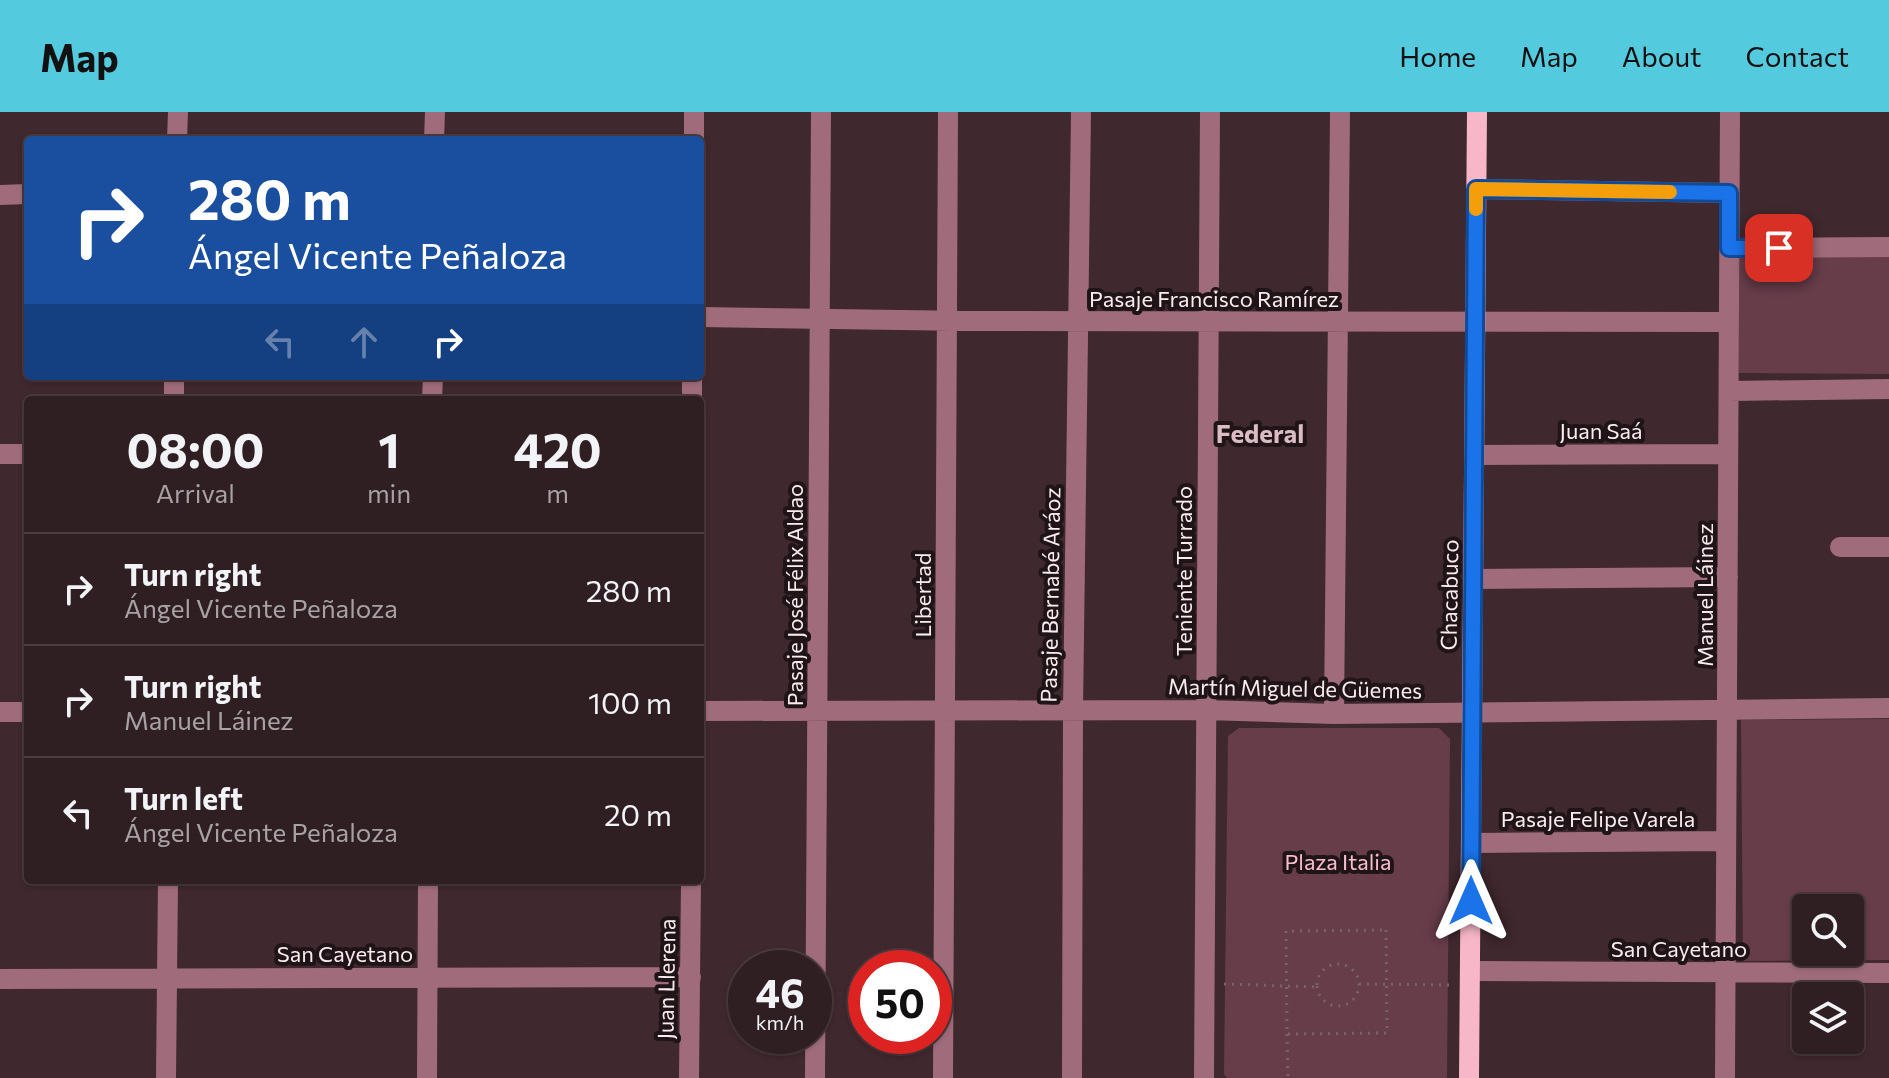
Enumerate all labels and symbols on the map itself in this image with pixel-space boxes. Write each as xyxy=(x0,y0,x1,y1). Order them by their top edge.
pin xyxy=(1745,214,1813,282)
street label: Pasaje Francisco Ramírez xyxy=(1089,285,1339,312)
district label: Federal xyxy=(1216,417,1304,448)
street label: Juan Saá xyxy=(1560,417,1642,444)
street label: Pasaje José Félix Aldao xyxy=(781,484,808,706)
street label: Teniente Turrado xyxy=(1170,486,1197,656)
street label: Pasaje Bernabé Aráoz xyxy=(1035,487,1065,703)
street label: Manuel Láinez xyxy=(1691,523,1718,667)
street label: Chacabuco xyxy=(1435,539,1463,651)
street label: Libertad xyxy=(909,553,936,637)
street label: Martín Miguel de Güemes xyxy=(1168,672,1422,704)
street label: Pasaje Felipe Varela xyxy=(1501,805,1695,832)
park label: Plaza Italia xyxy=(1285,848,1391,875)
position arrow xyxy=(1429,859,1513,943)
street label: Juan Llerena xyxy=(651,918,681,1040)
street label: San Cayetano xyxy=(1611,935,1747,962)
street label: San Cayetano xyxy=(277,940,413,967)
speed limit sign: 50 xyxy=(848,950,952,1054)

